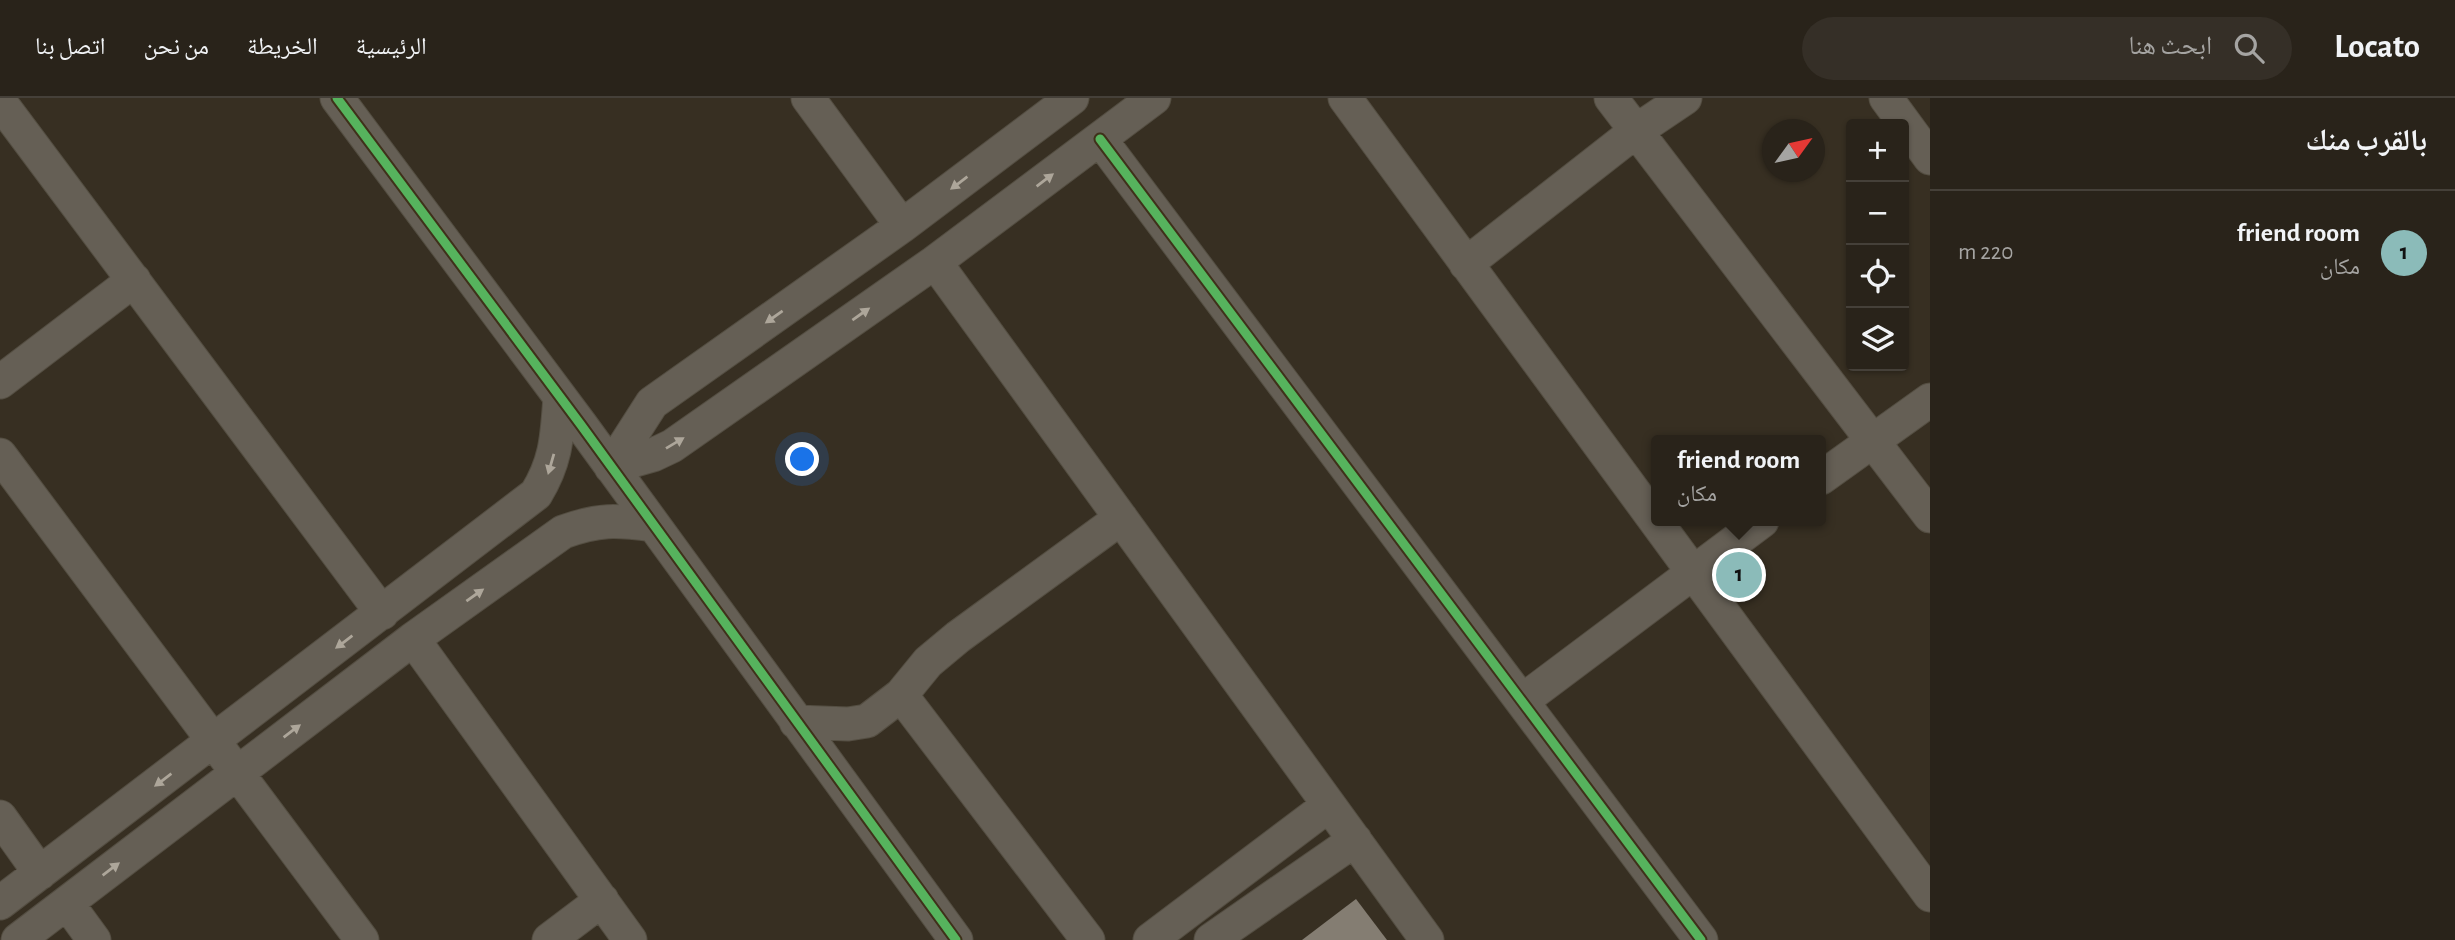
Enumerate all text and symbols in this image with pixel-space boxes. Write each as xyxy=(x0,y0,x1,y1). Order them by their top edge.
search box xyxy=(1802,17,2292,80)
icon: search xyxy=(2230,29,2268,67)
text: Locato xyxy=(2334,31,2420,64)
text: ابحث هنا xyxy=(2129,33,2212,59)
text: اتصل بنا xyxy=(35,35,105,59)
text: من نحن xyxy=(143,35,209,59)
text: الخريطة xyxy=(247,35,318,59)
text: الرئيسية xyxy=(356,35,427,59)
north arrow xyxy=(1762,119,1825,182)
map controls xyxy=(1846,119,1909,371)
button: + xyxy=(1846,119,1909,182)
text: بالقرب منك xyxy=(2305,126,2427,156)
one-way arrow xyxy=(1036,173,1054,187)
one-way arrow xyxy=(950,176,968,191)
button: − xyxy=(1846,182,1909,245)
text: friend room xyxy=(2236,220,2360,246)
text: 220 m xyxy=(1958,241,2013,264)
text: 1 xyxy=(2400,241,2408,264)
button: locate xyxy=(1846,245,1909,308)
text: مكان xyxy=(2320,256,2360,279)
one-way arrow xyxy=(852,307,870,321)
button: layers xyxy=(1846,308,1909,371)
one-way arrow xyxy=(765,310,783,324)
popup xyxy=(1651,435,1826,526)
one-way arrow xyxy=(665,437,684,450)
your location xyxy=(785,442,819,476)
text: friend room xyxy=(1677,447,1800,473)
one-way arrow xyxy=(545,454,555,475)
text: مكان xyxy=(1677,483,1717,506)
pin: 1 xyxy=(1716,549,1762,601)
one-way arrow xyxy=(466,588,484,602)
one-way arrow xyxy=(335,635,353,649)
one-way arrow xyxy=(283,724,302,738)
one-way arrow xyxy=(154,772,172,787)
one-way arrow xyxy=(102,861,120,876)

